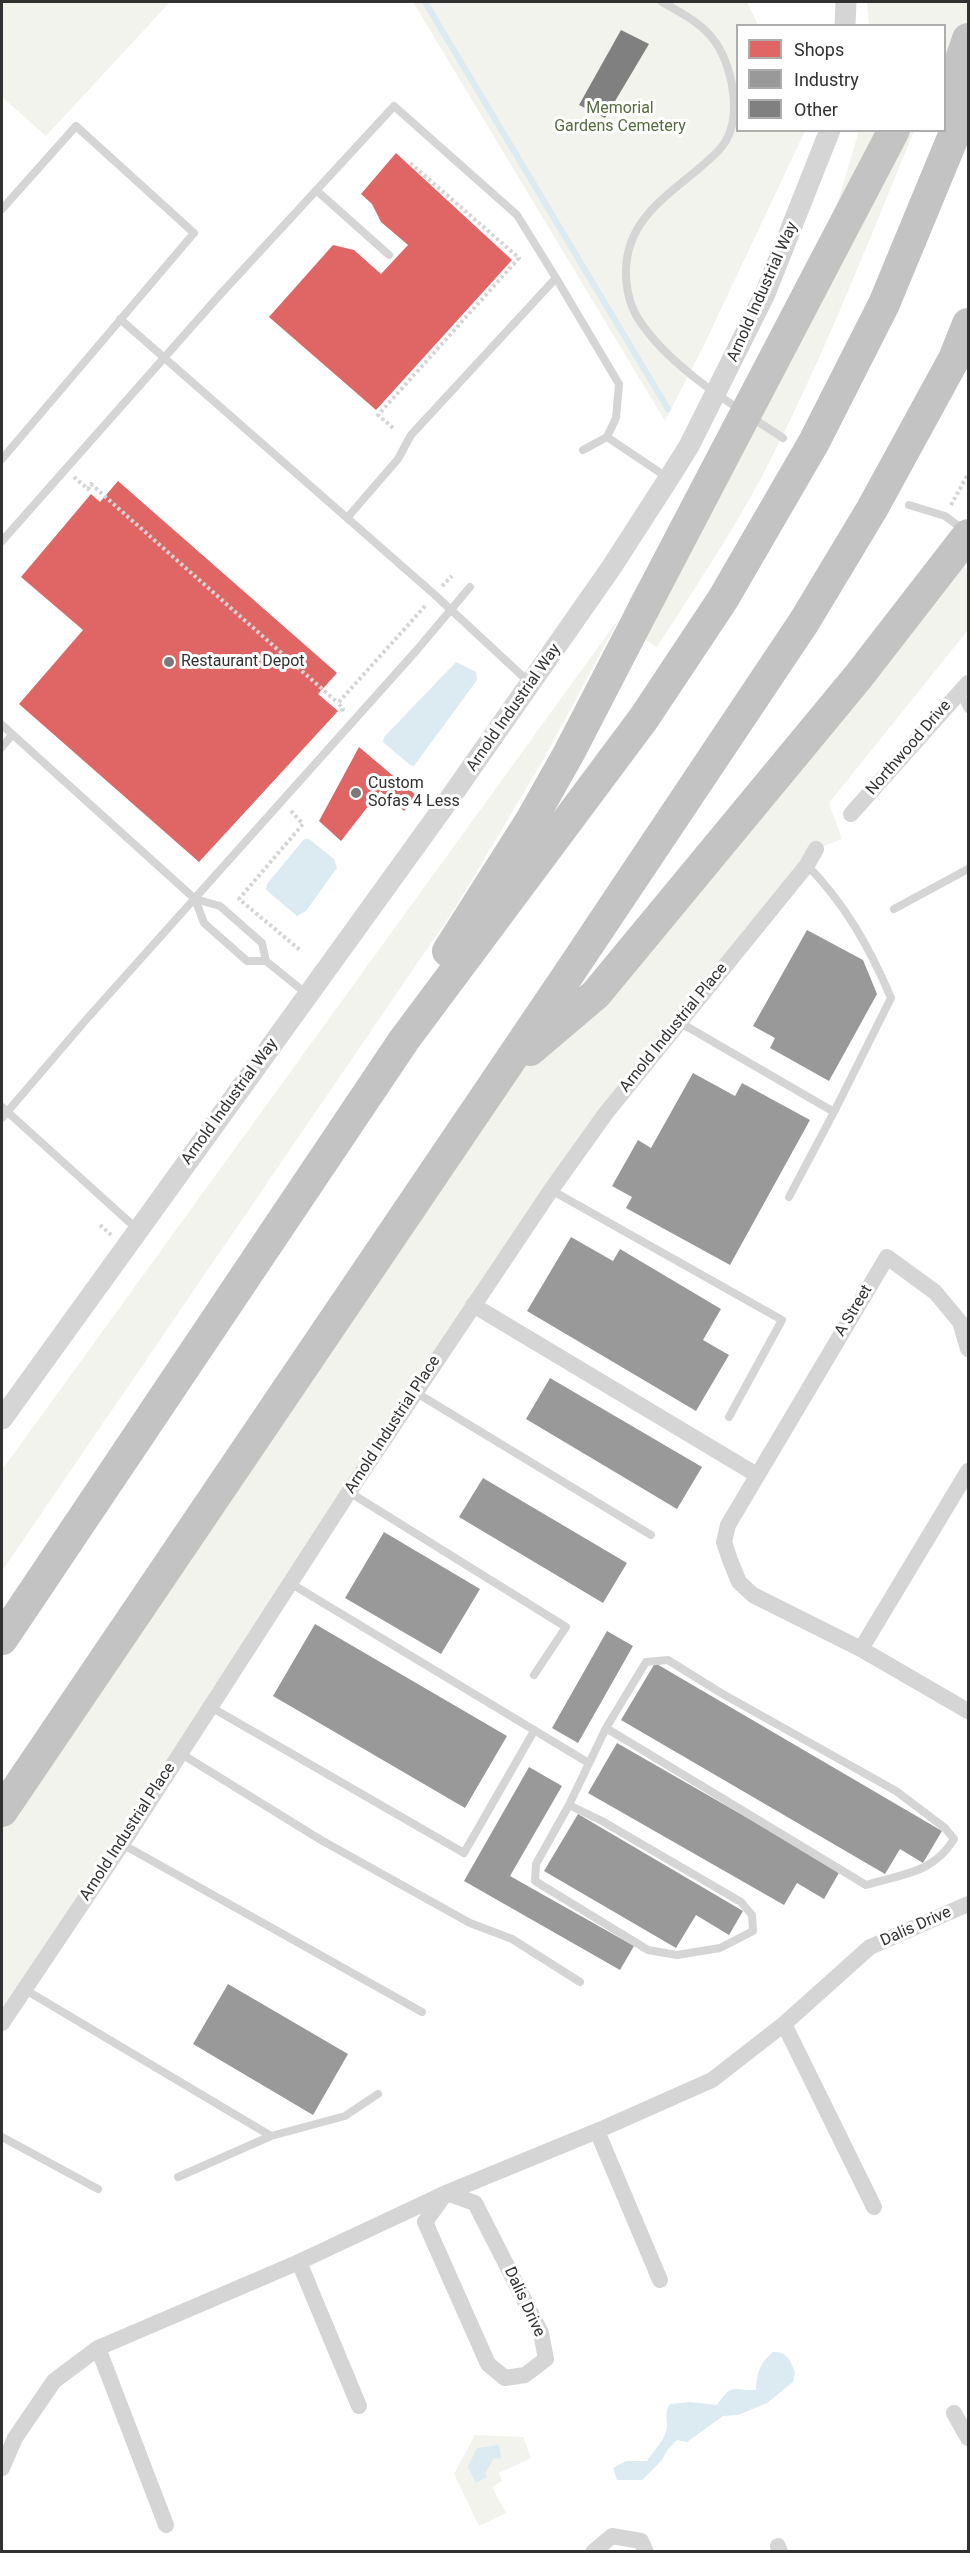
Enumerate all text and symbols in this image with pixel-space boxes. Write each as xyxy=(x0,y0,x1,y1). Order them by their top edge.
legend xyxy=(736,24,946,132)
text: Shops xyxy=(794,39,844,60)
text: Industry xyxy=(794,69,859,90)
park label: Memorial Gardens Cemetery xyxy=(554,99,686,137)
text: Other xyxy=(794,99,838,120)
street label: Arnold Industrial Way xyxy=(723,219,803,365)
street label: Arnold Industrial Way xyxy=(463,641,565,775)
place label: Restaurant Depot xyxy=(181,652,305,672)
marker: Restaurant Depot xyxy=(162,655,176,669)
street label: Northwood Drive xyxy=(863,697,955,799)
place label: Custom Sofas 4 Less xyxy=(368,774,460,812)
marker: Custom Sofas 4 Less xyxy=(349,786,363,800)
street label: Arnold Industrial Place xyxy=(616,960,732,1096)
street label: Arnold Industrial Way xyxy=(178,1035,282,1169)
street label: A Street xyxy=(831,1282,877,1340)
street label: Arnold Industrial Place xyxy=(341,1352,445,1498)
street label: Arnold Industrial Place xyxy=(76,1759,180,1905)
street label: Dalis Drive xyxy=(878,1903,954,1951)
street label: Dalis Drive xyxy=(499,2264,549,2340)

